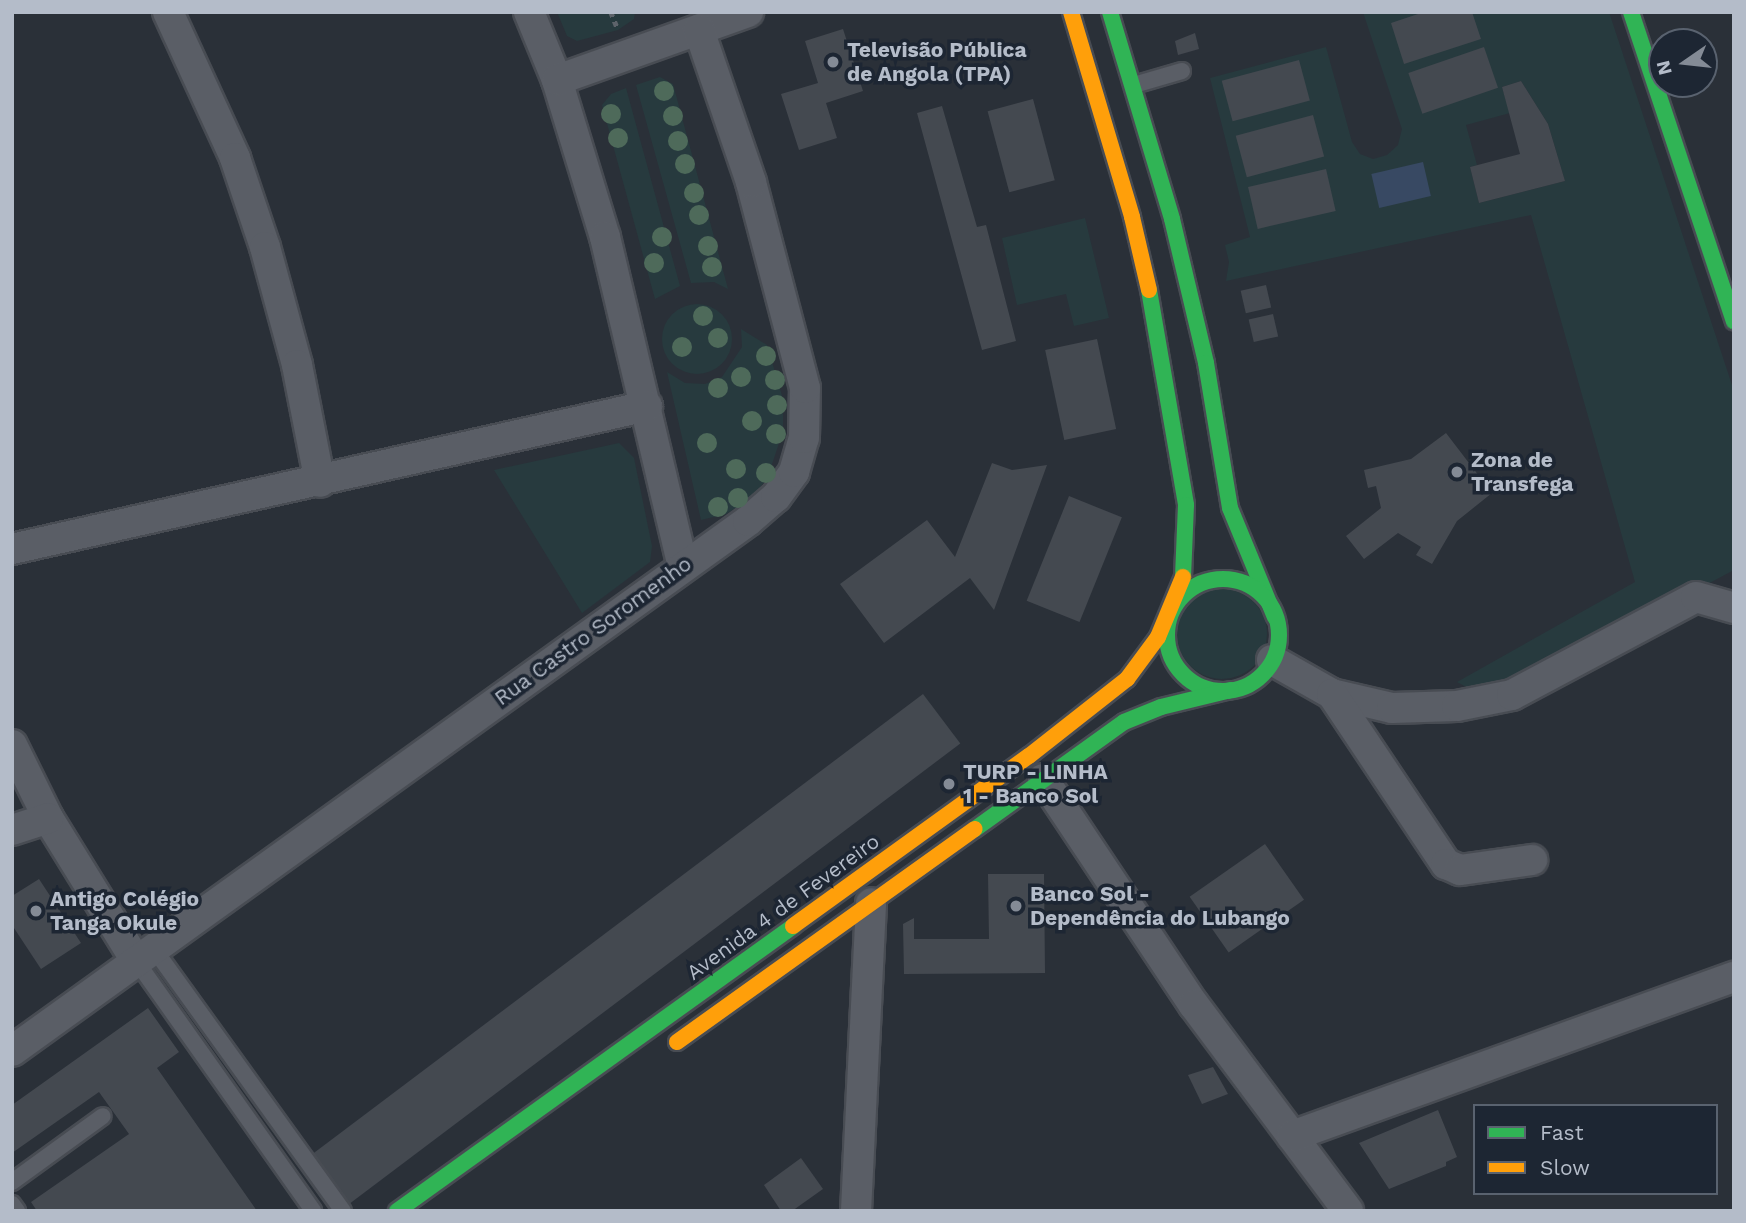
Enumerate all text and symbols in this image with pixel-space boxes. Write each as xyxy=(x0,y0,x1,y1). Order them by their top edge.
north arrow xyxy=(1648,28,1718,98)
place label: Televisão Pública de Angola (TPA) xyxy=(847,37,1027,87)
marker: Televisão Pública de Angola (TPA) xyxy=(825,54,841,70)
text: N xyxy=(1651,58,1677,77)
place label: Zona de Transfega xyxy=(1471,447,1573,497)
marker: Zona de Transfega xyxy=(1449,464,1465,480)
street label: Rua Castro Soromenho xyxy=(490,551,696,711)
place label: TURP - LINHA 1 - Banco Sol xyxy=(963,759,1108,809)
marker: TURP - LINHA 1 - Banco Sol xyxy=(941,776,957,792)
street label: Avenida 4 de Fevereiro xyxy=(681,828,885,986)
place label: Banco Sol - Dependência do Lubango xyxy=(1030,881,1290,931)
place label: Antigo Colégio Tanga Okule xyxy=(50,886,199,936)
marker: Banco Sol - Dependência do Lubango xyxy=(1008,898,1024,914)
marker: Antigo Colégio Tanga Okule xyxy=(28,903,44,919)
legend xyxy=(1473,1104,1718,1195)
text: Fast xyxy=(1540,1120,1584,1145)
text: Slow xyxy=(1540,1155,1590,1180)

